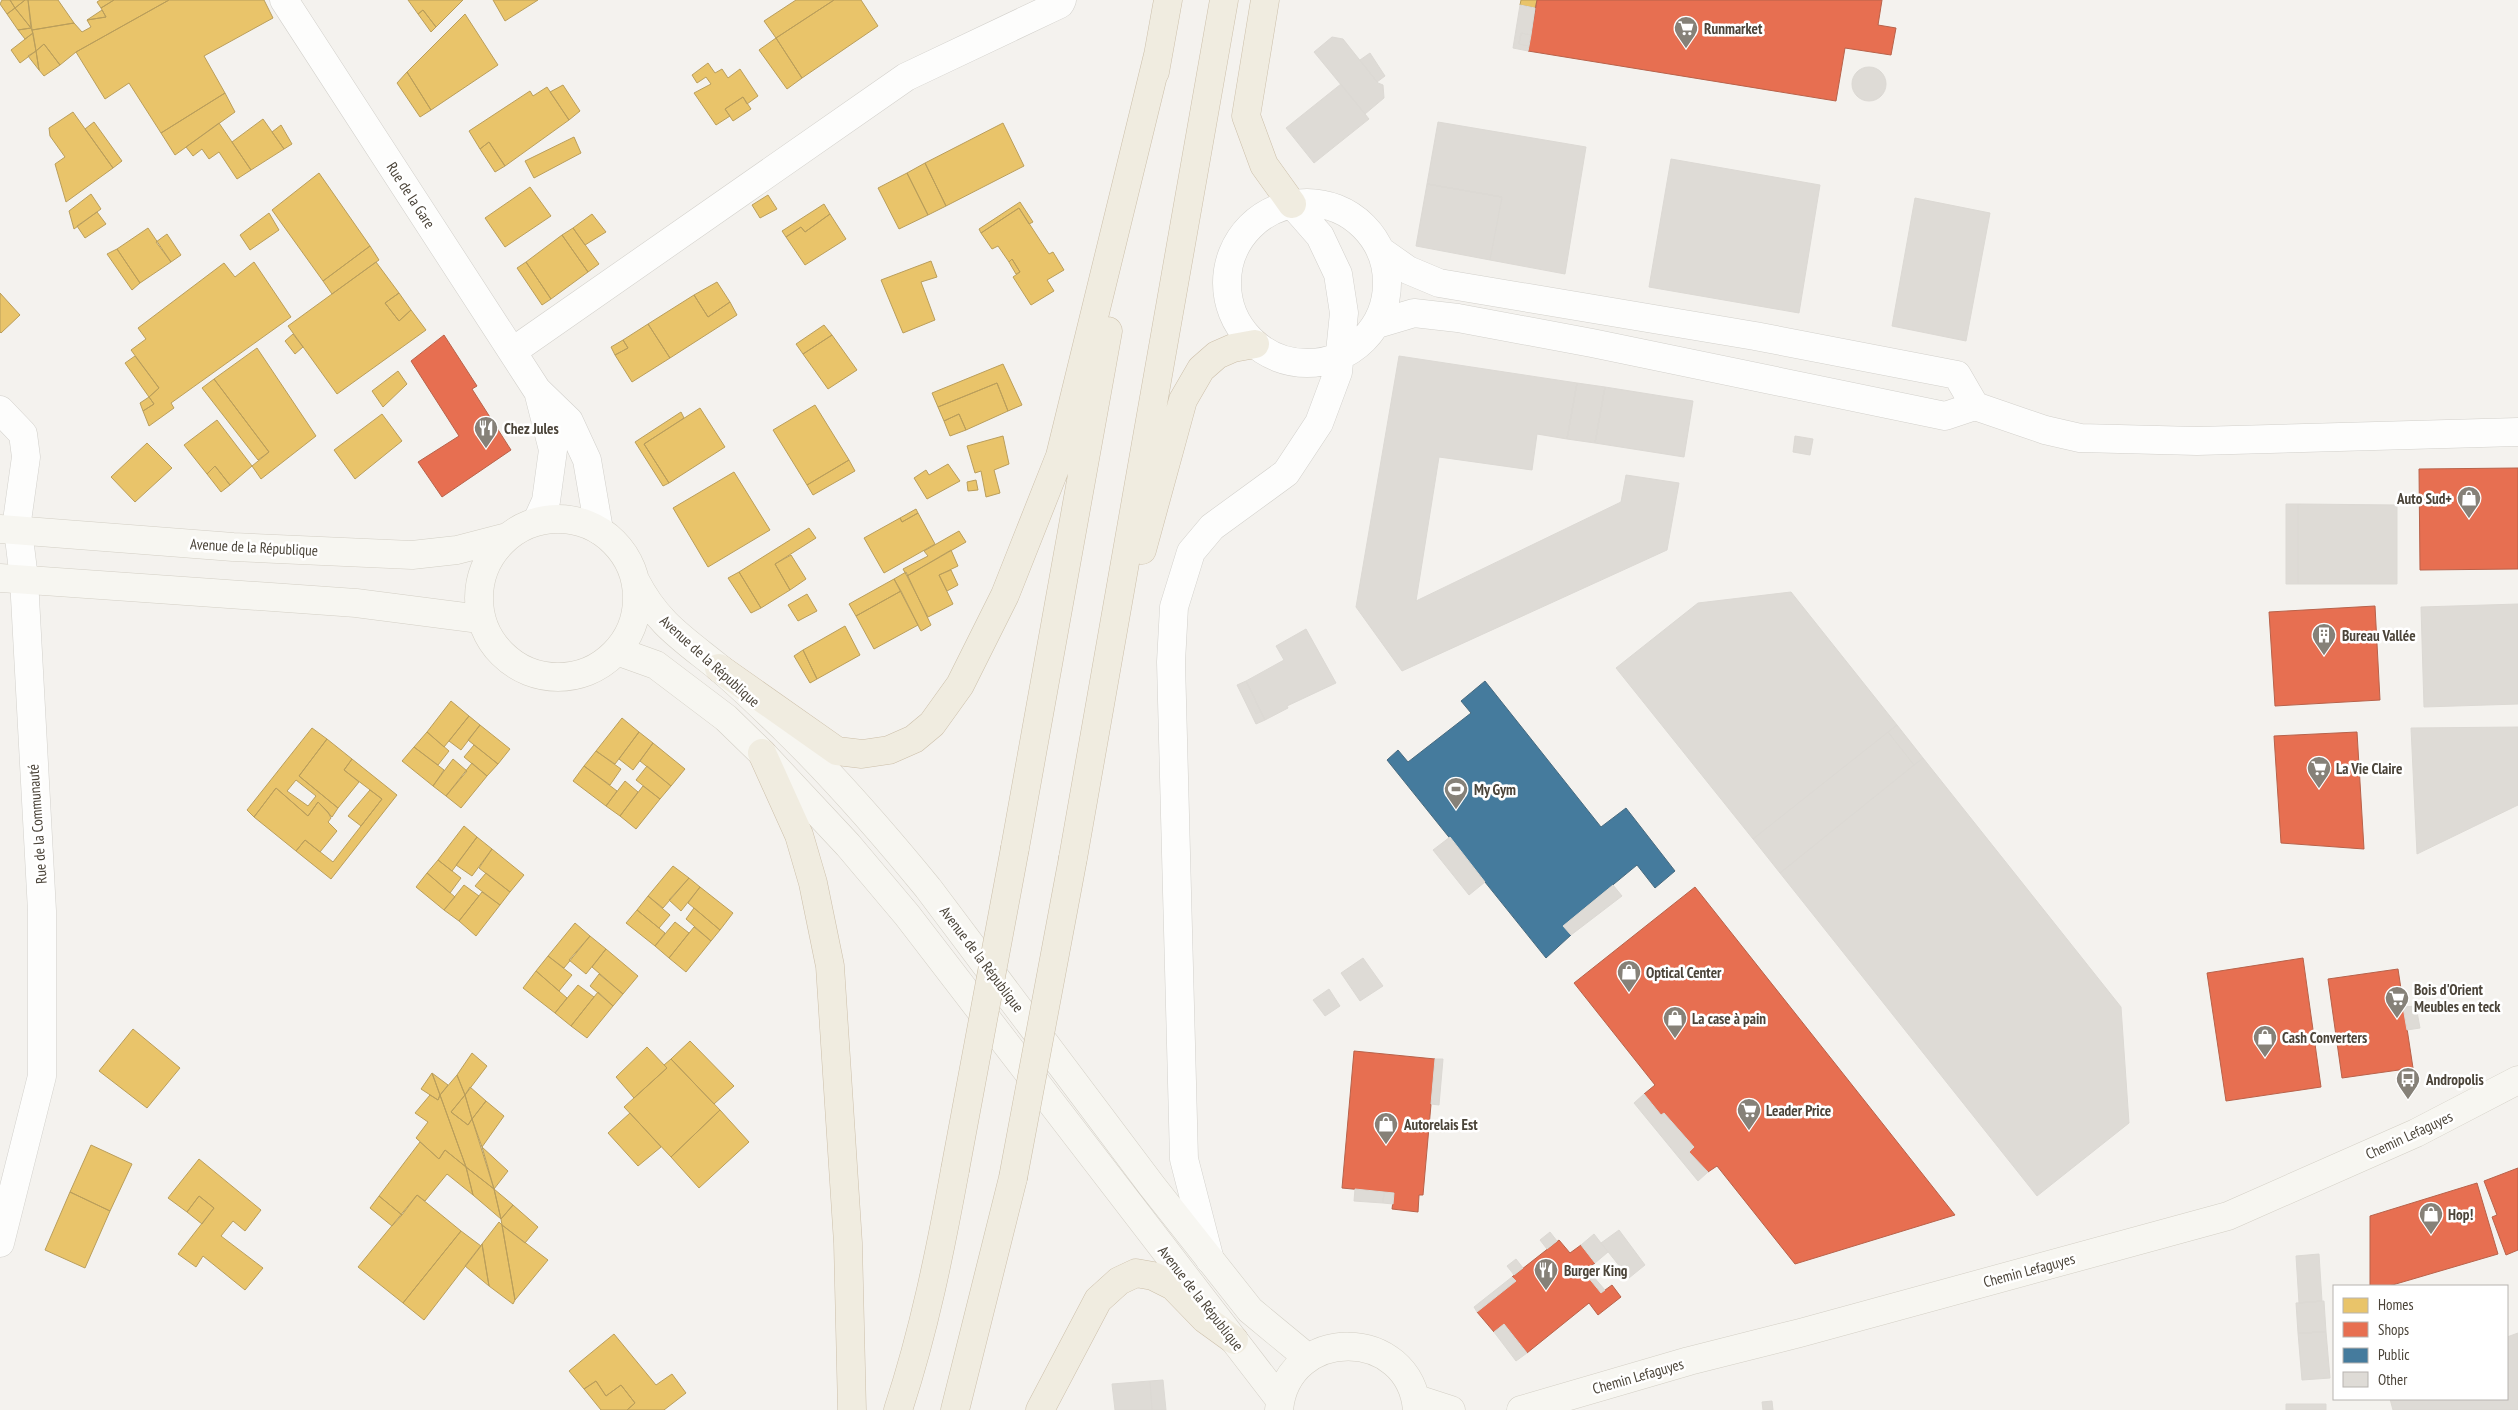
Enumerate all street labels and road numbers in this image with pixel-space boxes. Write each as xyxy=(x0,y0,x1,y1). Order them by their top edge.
street label: Rue de la Gare xyxy=(383,158,439,232)
street label: Avenue de la République xyxy=(190,534,318,560)
street label: Avenue de la République xyxy=(656,611,764,711)
street label: Rue de la Communauté xyxy=(23,764,51,884)
street label: Avenue de la République xyxy=(936,902,1028,1016)
street label: Chemin Lefaguyes xyxy=(2362,1107,2456,1163)
street label: Avenue de la République xyxy=(1154,1242,1248,1354)
street label: Chemin Lefaguyes xyxy=(1981,1249,2077,1291)
street label: Chemin Lefaguyes xyxy=(1590,1354,1686,1398)

